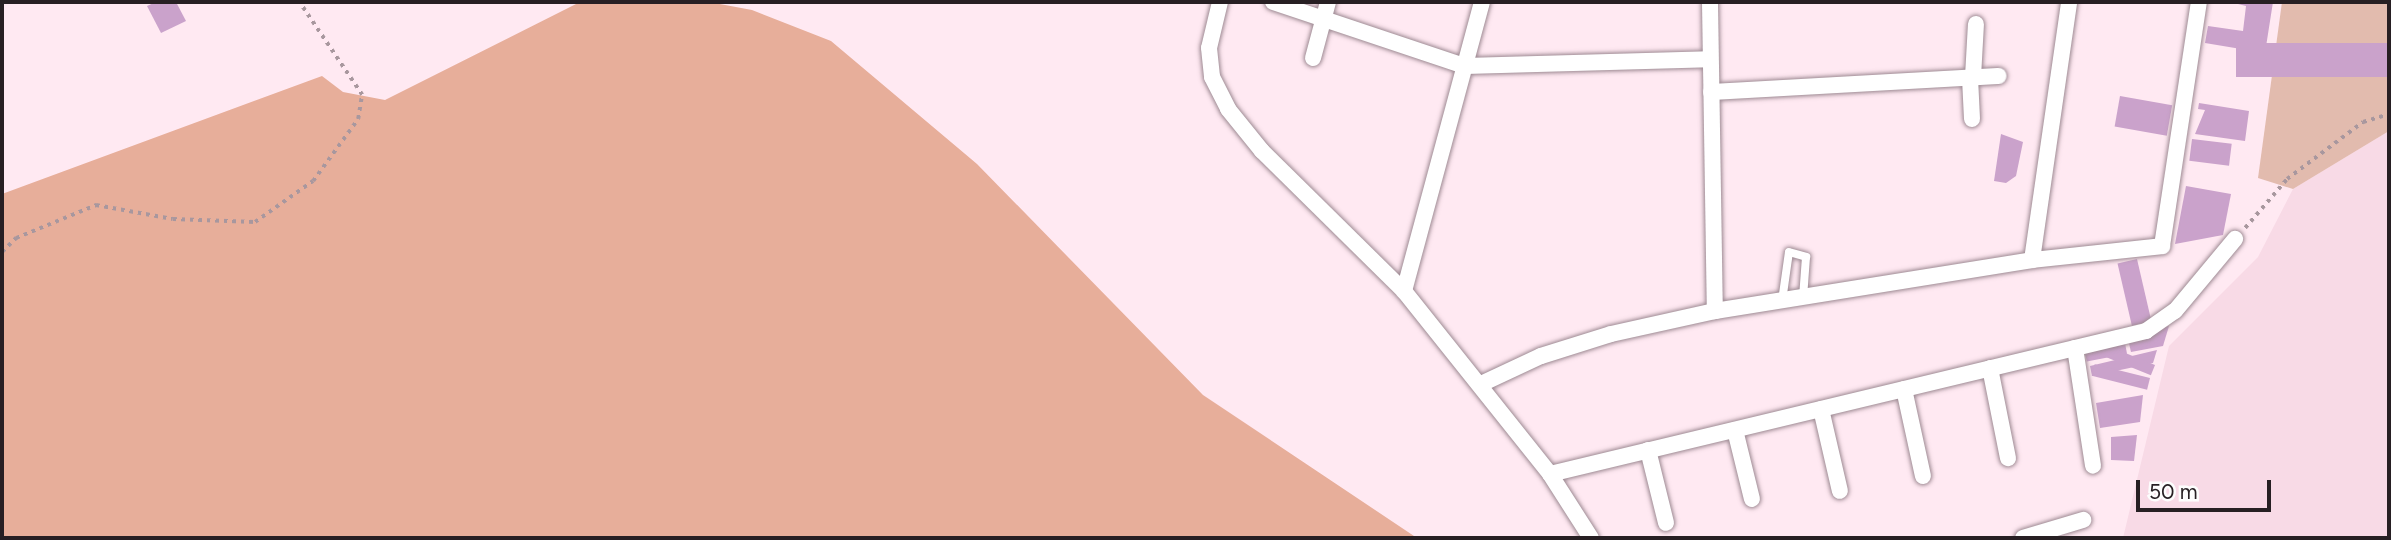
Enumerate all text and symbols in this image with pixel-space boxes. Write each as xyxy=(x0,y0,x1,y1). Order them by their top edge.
scale bar xyxy=(2139,466,2274,510)
text: 50 m xyxy=(2149,479,2198,504)

